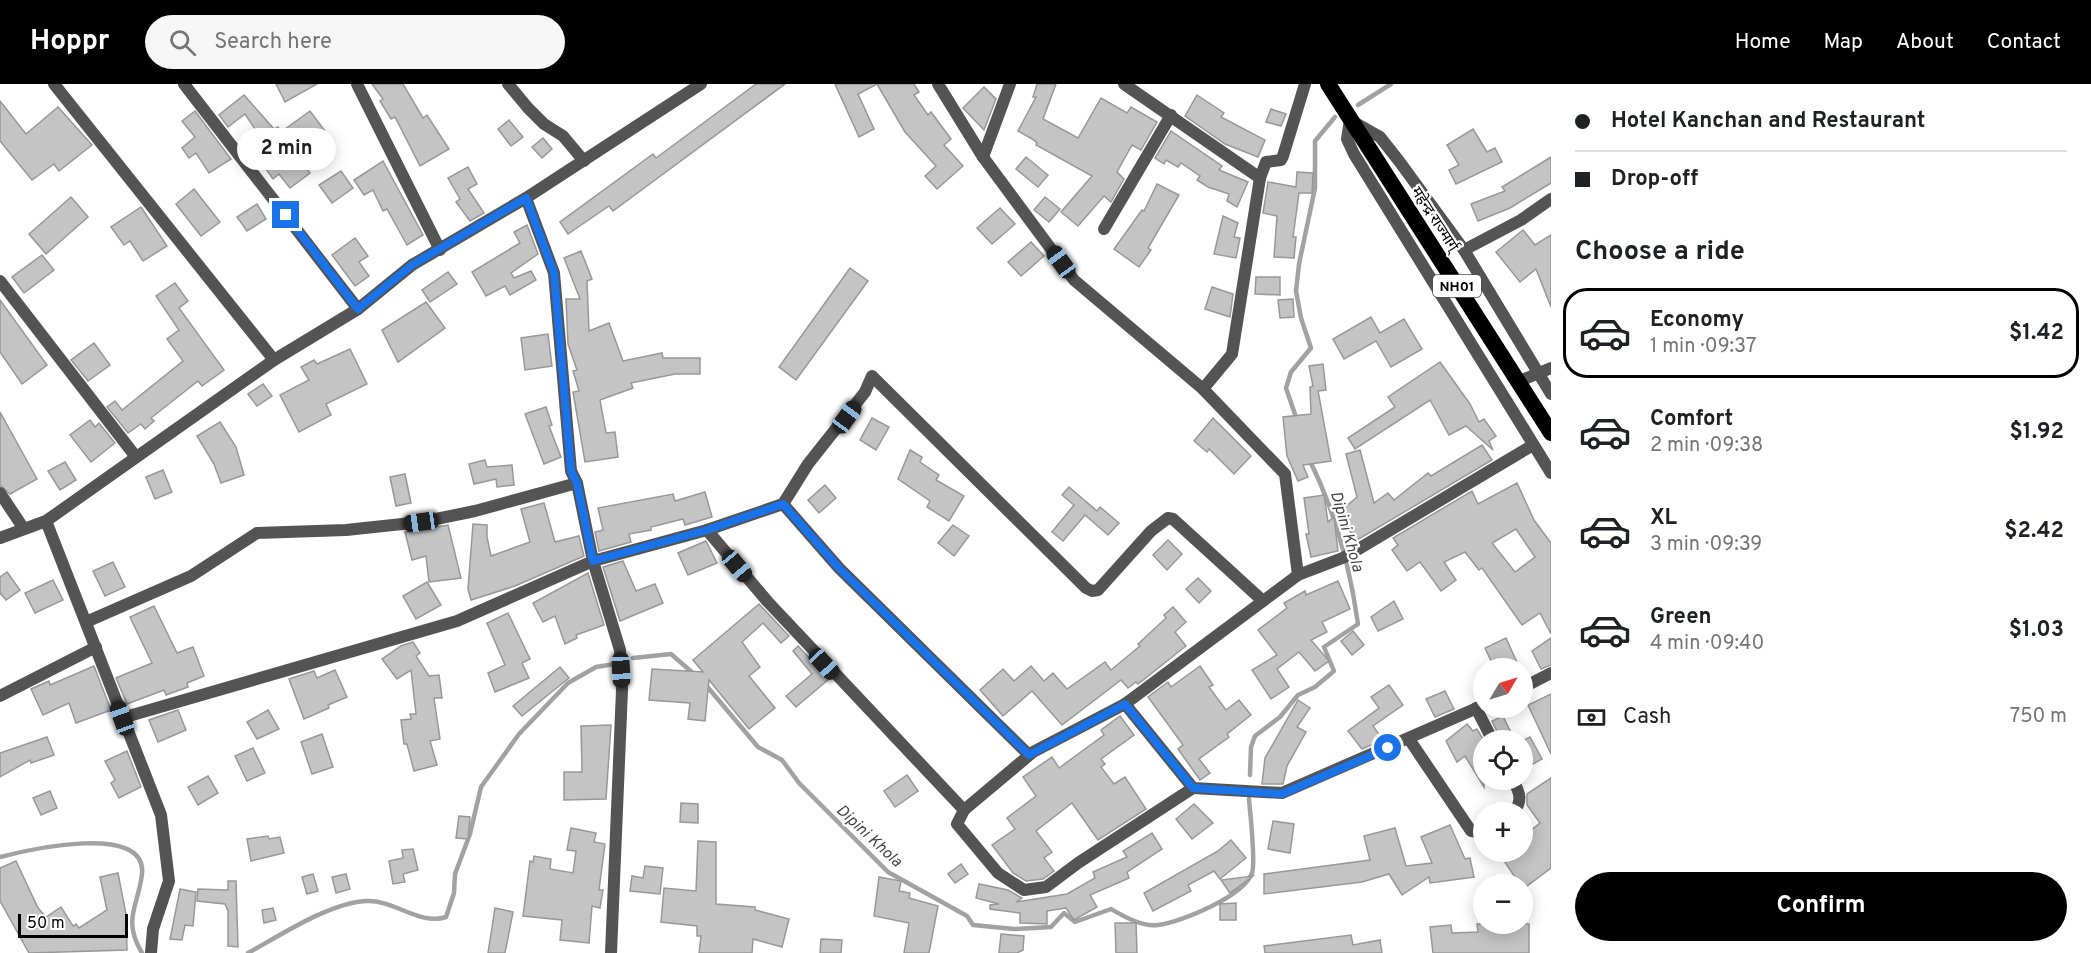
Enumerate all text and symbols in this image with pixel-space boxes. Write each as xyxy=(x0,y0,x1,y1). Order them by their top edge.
search box xyxy=(145,15,565,69)
text: Hoppr xyxy=(30,24,109,60)
icon: search xyxy=(166,26,199,59)
text: Search here xyxy=(214,29,332,56)
text: Home xyxy=(1735,29,1791,56)
text: Map xyxy=(1824,29,1863,56)
text: About xyxy=(1896,29,1954,56)
text: Contact xyxy=(1987,29,2061,56)
text: Hotel Kanchan and Restaurant xyxy=(1611,108,1925,135)
callout: 2 min xyxy=(236,128,336,170)
text: 2 min xyxy=(260,136,313,162)
text: Drop-off xyxy=(1611,166,1698,193)
street label: महेन्द्र राज्मार्ग् xyxy=(1406,183,1464,257)
route end xyxy=(272,201,299,228)
text: Choose a ride xyxy=(1575,235,1745,269)
car xyxy=(1043,242,1079,282)
road number: NH01 xyxy=(1433,275,1481,297)
icon: car xyxy=(1578,306,1632,360)
text: Economy xyxy=(1650,307,1744,334)
text: $1.42 xyxy=(2009,320,2064,347)
text: 1 min · 09:37 xyxy=(1650,334,1756,360)
car xyxy=(829,397,865,437)
icon: car xyxy=(1578,405,1632,459)
text: Comfort xyxy=(1650,406,1733,433)
text: $1.92 xyxy=(2009,419,2064,446)
text: 2 min · 09:38 xyxy=(1650,433,1763,459)
water label: Dipini Khola xyxy=(1325,489,1367,575)
icon: car xyxy=(1578,504,1632,558)
text: XL xyxy=(1650,505,1677,532)
car xyxy=(402,511,440,533)
text: $2.42 xyxy=(2004,518,2064,545)
text: 3 min · 09:39 xyxy=(1650,532,1762,558)
car xyxy=(719,546,755,586)
icon: car xyxy=(1578,603,1632,657)
text: Green xyxy=(1650,604,1712,631)
text: $1.03 xyxy=(2009,617,2064,644)
text: 4 min · 09:40 xyxy=(1650,631,1764,657)
car xyxy=(805,645,843,683)
car xyxy=(611,652,631,688)
north arrow xyxy=(1473,658,1533,718)
map controls xyxy=(1473,658,1533,934)
car xyxy=(107,698,137,738)
icon: cash xyxy=(1575,701,1608,734)
text: Cash xyxy=(1623,704,1672,731)
text: 750 m xyxy=(2010,704,2067,730)
button: locate xyxy=(1473,730,1533,790)
route start xyxy=(1374,734,1401,761)
water label: Dipini Khola xyxy=(831,801,906,873)
button: + xyxy=(1473,802,1533,862)
button: Confirm xyxy=(1575,872,2067,941)
button: − xyxy=(1473,874,1533,934)
scale bar xyxy=(18,911,128,938)
text: 50 m xyxy=(27,914,65,934)

